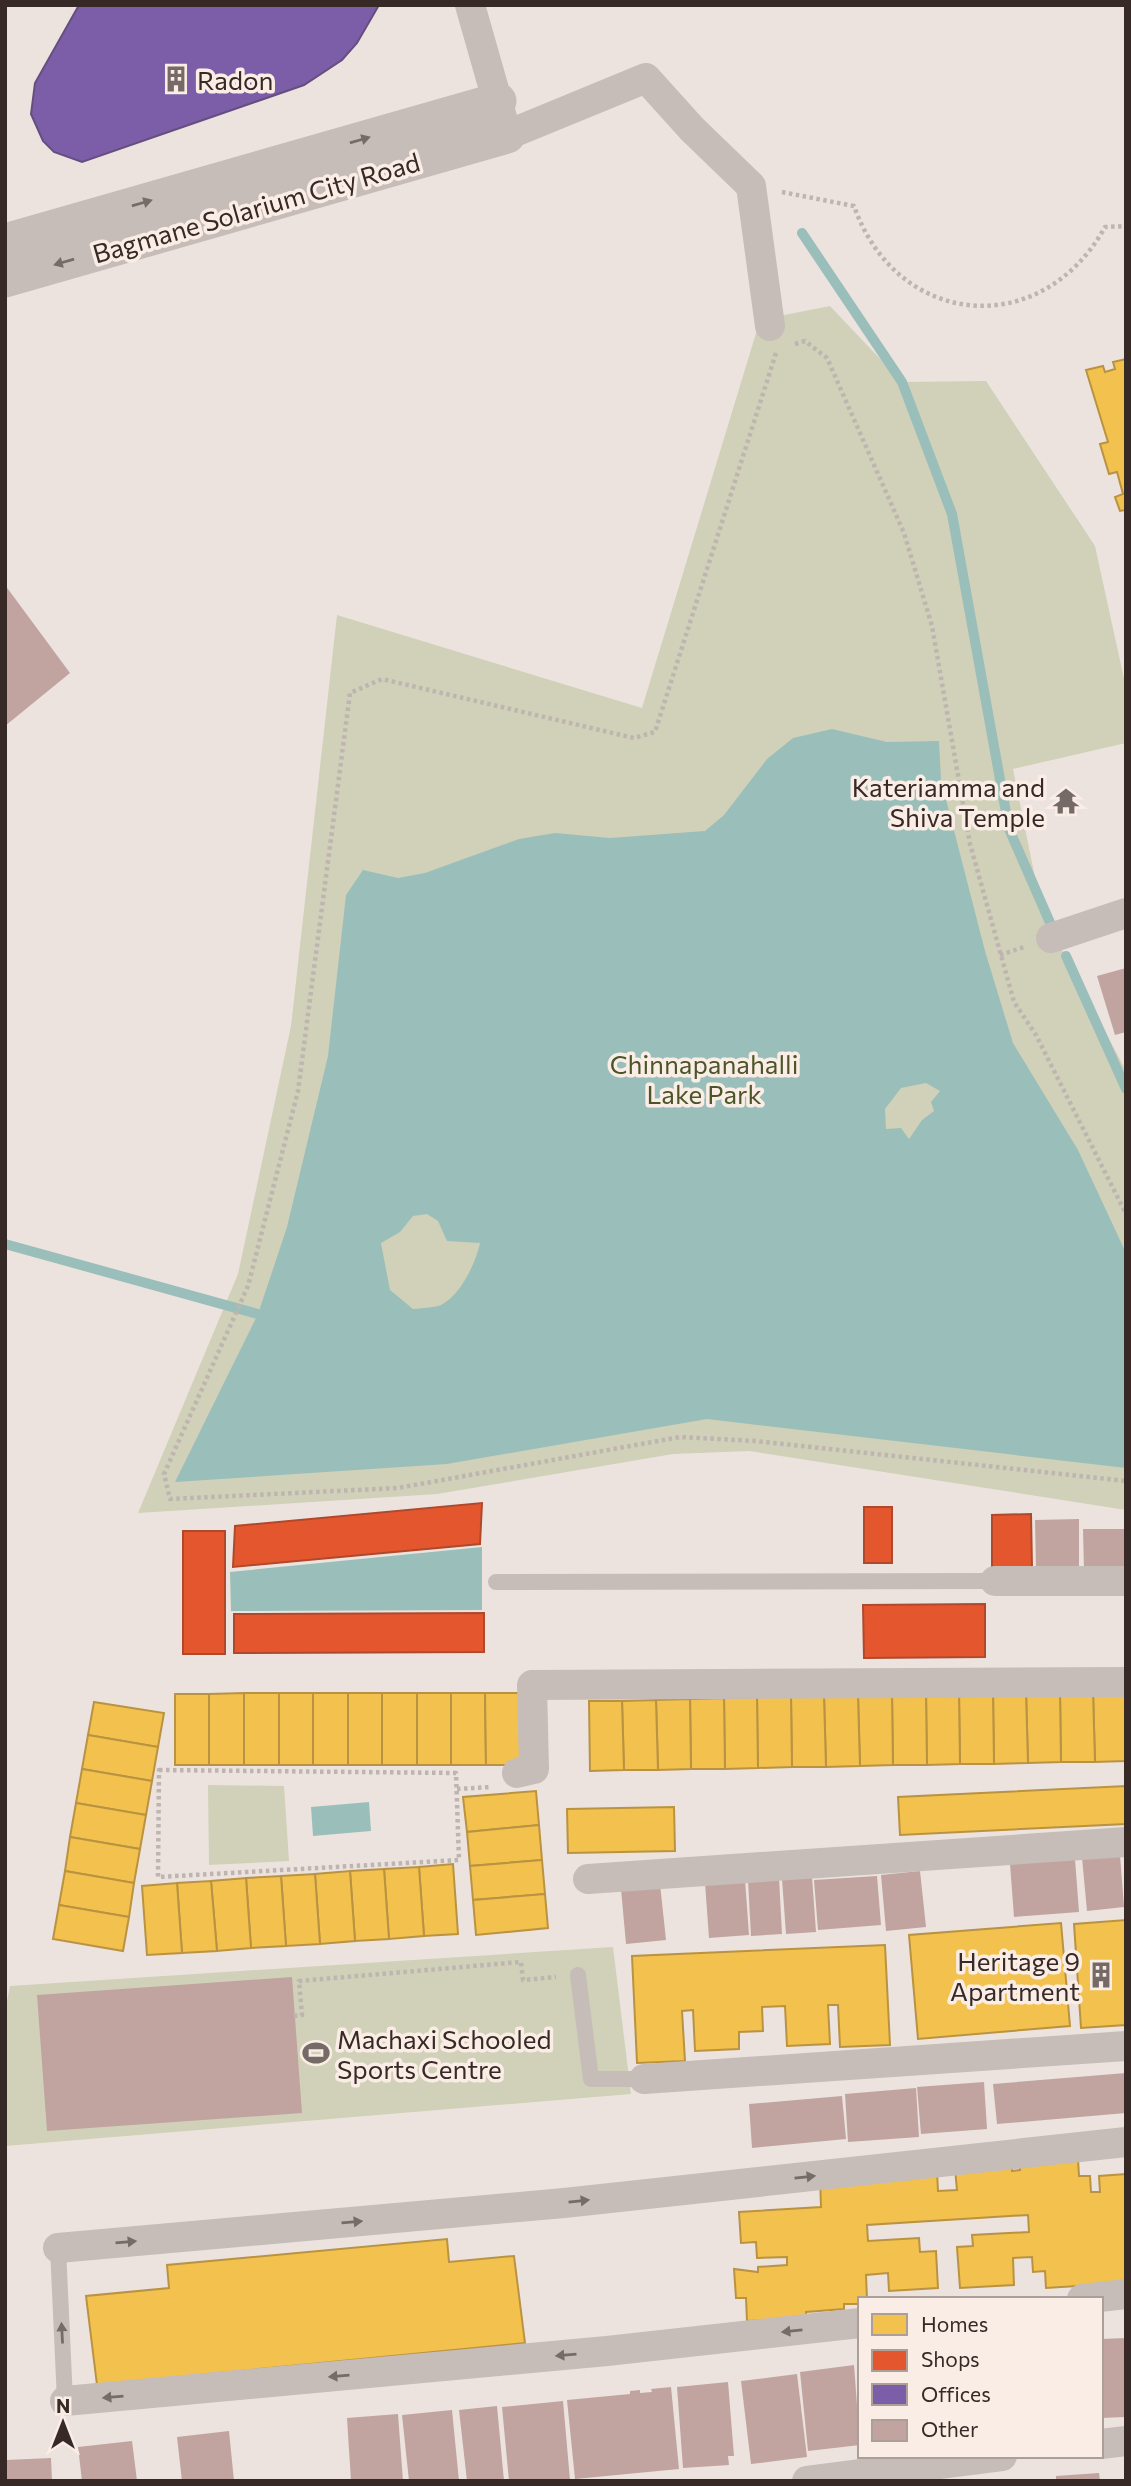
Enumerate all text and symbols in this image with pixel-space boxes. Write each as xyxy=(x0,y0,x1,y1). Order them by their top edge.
building icon: Radon xyxy=(161,64,191,94)
place label: Radon xyxy=(197,64,273,95)
one-way arrow xyxy=(350,135,371,145)
street label: Bagmane Solarium City Road xyxy=(89,145,423,269)
one-way arrow xyxy=(131,197,152,207)
one-way arrow xyxy=(53,257,75,268)
place label: Kateriamma and Shiva Temple xyxy=(852,771,1045,832)
temple icon: Kateriamma and Shiva Temple xyxy=(1051,786,1081,816)
park label: Chinnapanahalli Lake Park xyxy=(610,1048,798,1109)
place label: Heritage 9 Apartment xyxy=(950,1945,1080,2006)
building icon: Heritage 9 Apartment xyxy=(1086,1960,1116,1990)
place label: Machaxi Schooled Sports Centre xyxy=(337,2023,552,2084)
sports icon: Machaxi Schooled Sports Centre xyxy=(301,2038,331,2068)
one-way arrow xyxy=(794,2171,816,2182)
one-way arrow xyxy=(568,2196,590,2207)
one-way arrow xyxy=(342,2216,364,2227)
one-way arrow xyxy=(115,2236,137,2247)
legend xyxy=(858,2297,1103,2458)
text: Homes xyxy=(921,2311,988,2336)
one-way arrow xyxy=(56,2322,67,2344)
one-way arrow xyxy=(781,2325,803,2336)
text: Shops xyxy=(921,2346,980,2371)
one-way arrow xyxy=(555,2350,577,2361)
one-way arrow xyxy=(328,2371,350,2382)
text: Offices xyxy=(921,2381,991,2406)
north arrow xyxy=(28,2388,98,2458)
one-way arrow xyxy=(101,2392,123,2403)
text: N xyxy=(56,2394,70,2417)
text: Other xyxy=(921,2416,978,2441)

